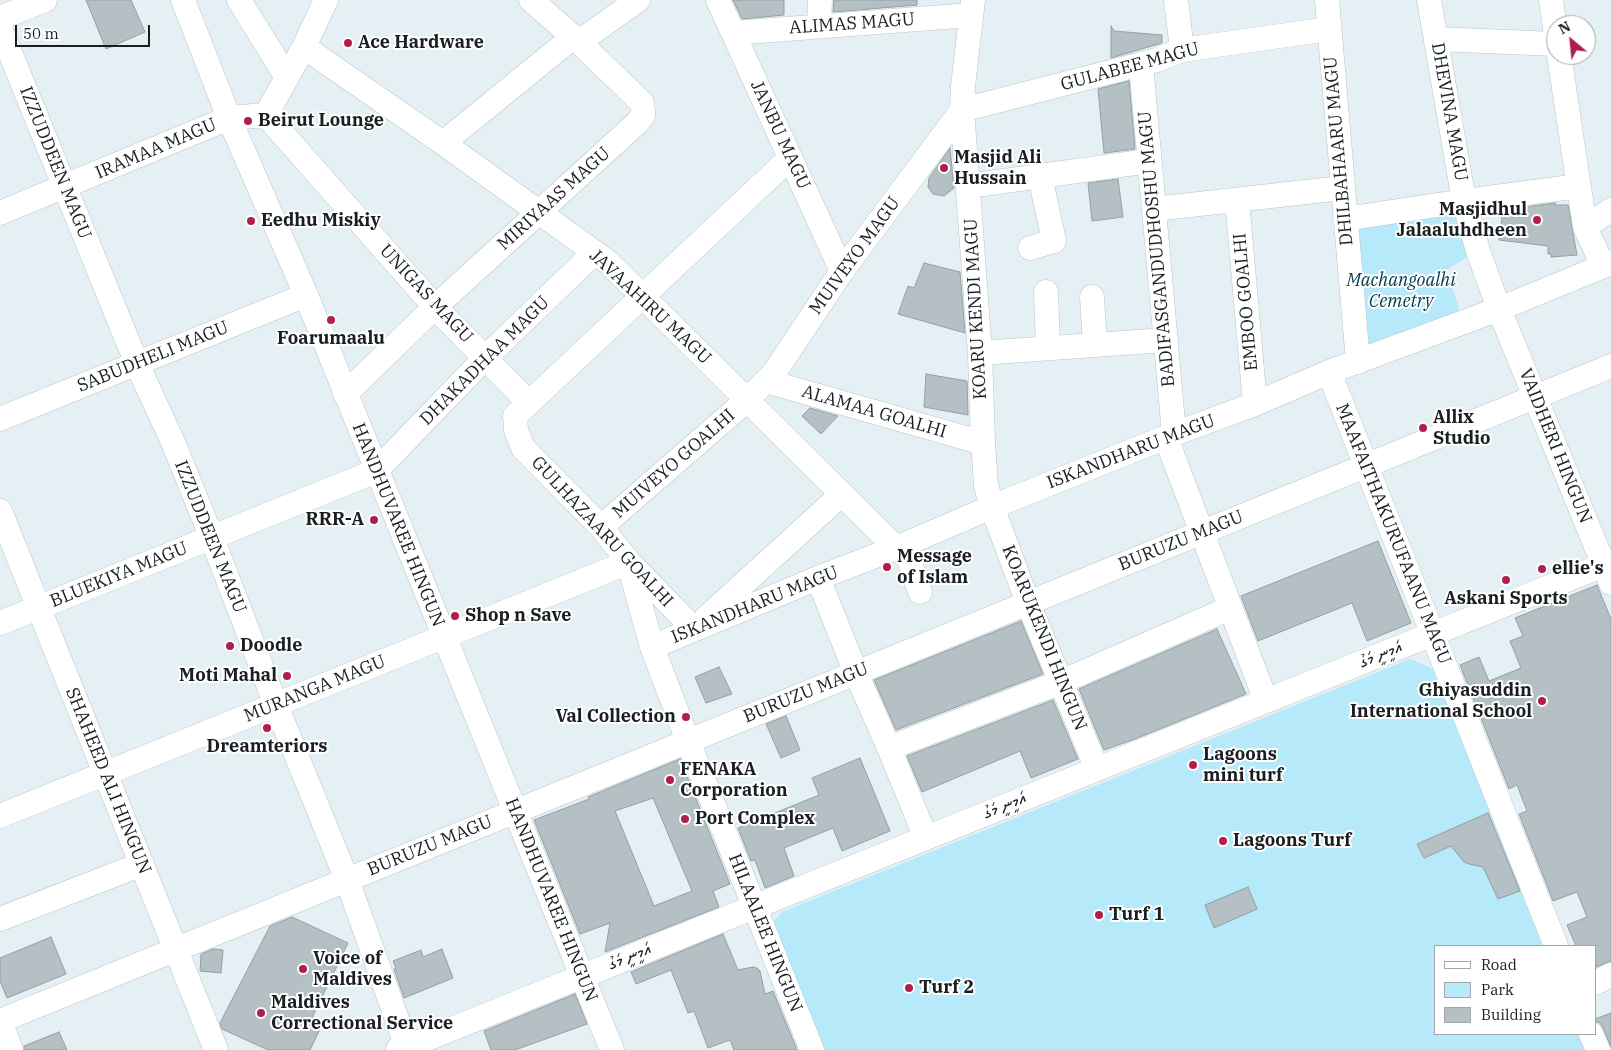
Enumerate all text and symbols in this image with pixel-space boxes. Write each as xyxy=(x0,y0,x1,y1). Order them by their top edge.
street label: ALIMAS MAGU xyxy=(788,9,916,39)
scale bar xyxy=(18,15,152,47)
north arrow xyxy=(1546,15,1596,65)
text: N xyxy=(1555,17,1574,38)
text: 50 m xyxy=(23,24,59,43)
place label: Ace Hardware xyxy=(358,32,484,54)
marker: Ace Hardware xyxy=(342,37,354,49)
street label: GULABEE MAGU xyxy=(1058,38,1202,96)
street label: DHEVINA MAGU xyxy=(1426,41,1472,183)
street label: DHILBAHAARU MAGU xyxy=(1320,55,1358,247)
street label: JANBU MAGU xyxy=(745,77,815,193)
street label: IZZUDDEEN MAGU xyxy=(15,84,95,242)
place label: Beirut Lounge xyxy=(258,110,384,132)
street label: BADIFASGANDUDHOSHU MAGU xyxy=(1134,110,1180,388)
street label: IRAMAA MAGU xyxy=(92,114,220,184)
marker: Beirut Lounge xyxy=(242,115,254,127)
street label: MIRIYAAS MAGU xyxy=(493,143,615,255)
place label: Masjid Ali Hussain xyxy=(954,147,1041,190)
marker: Masjid Ali Hussain xyxy=(938,162,950,174)
street label: MUIVEYO MAGU xyxy=(805,193,905,319)
place label: Masjidhul Jalaaluhdheen xyxy=(1397,199,1527,242)
place label: Eedhu Miskiy xyxy=(261,210,381,232)
marker: Masjidhul Jalaaluhdheen xyxy=(1531,214,1543,226)
marker: Eedhu Miskiy xyxy=(245,215,257,227)
street label: KOARU KENDI MAGU xyxy=(960,218,992,400)
street label: EMBOO GOALHI xyxy=(1229,232,1263,372)
street label: UNIGAS MAGU xyxy=(375,240,477,348)
street label: JAVAAHIRU MAGU xyxy=(585,245,715,369)
park label: Machangoalhi Cemetry xyxy=(1346,270,1456,312)
street label: DHAKADHAA MAGU xyxy=(416,292,554,430)
marker: Foarumaalu xyxy=(325,314,337,326)
street label: SABUDHELI MAGU xyxy=(74,317,232,397)
place label: Foarumaalu xyxy=(277,328,385,350)
street label: VAIDHERI HINGUN xyxy=(1514,365,1596,527)
street label: ALAMAA GOALHI xyxy=(799,381,949,443)
street label: MAAFAITHAKURUFAANU MAGU xyxy=(1331,400,1455,668)
street label: MUIVEYO GOALHI xyxy=(608,405,740,523)
place label: Allix Studio xyxy=(1433,407,1491,449)
street label: ISKANDHARU MAGU xyxy=(1044,410,1218,494)
street label: HANDHUVAREE HINGUN xyxy=(347,420,449,630)
marker: Allix Studio xyxy=(1417,422,1429,434)
street label: GULHAZAARU GOALHI xyxy=(526,452,678,612)
street label: IZZUDDEEN MAGU xyxy=(170,458,250,616)
street label: BURUZU MAGU xyxy=(1115,506,1247,576)
place label: RRR-A xyxy=(305,509,364,531)
marker: RRR-A xyxy=(368,514,380,526)
street label: BLUEKIYA MAGU xyxy=(47,538,191,612)
street label: KOARUKENDI HINGUN xyxy=(997,542,1091,734)
place label: Message of Islam xyxy=(897,546,972,588)
place label: ellie's xyxy=(1552,558,1604,580)
marker: Message of Islam xyxy=(881,561,893,573)
street label: ISKANDHARU MAGU xyxy=(668,562,842,648)
marker: ellie's xyxy=(1536,563,1548,575)
marker: Askani Sports xyxy=(1500,574,1512,586)
place label: Askani Sports xyxy=(1444,588,1568,610)
place label: Shop n Save xyxy=(465,605,572,627)
marker: Shop n Save xyxy=(449,610,461,622)
place label: Doodle xyxy=(240,635,302,657)
street label: އަމީނީ މަގު xyxy=(1356,637,1406,673)
marker: Doodle xyxy=(224,640,236,652)
street label: MURANGA MAGU xyxy=(241,651,389,727)
street label: BURUZU MAGU xyxy=(740,658,872,728)
place label: Moti Mahal xyxy=(179,665,277,687)
marker: Moti Mahal xyxy=(281,670,293,682)
place label: Ghiyasuddin International School xyxy=(1350,680,1532,722)
street label: SHAHEED ALI HINGUN xyxy=(61,685,155,877)
marker: Ghiyasuddin International School xyxy=(1536,695,1548,707)
place label: Val Collection xyxy=(555,706,676,728)
marker: Val Collection xyxy=(680,711,692,723)
marker: Dreamteriors xyxy=(261,722,273,734)
place label: Dreamteriors xyxy=(207,736,327,758)
place label: Lagoons mini turf xyxy=(1203,744,1283,786)
place label: FENAKA Corporation xyxy=(680,759,788,802)
marker: Lagoons mini turf xyxy=(1187,759,1199,771)
marker: FENAKA Corporation xyxy=(664,774,676,786)
street label: އަމީނީ މަގު xyxy=(980,788,1030,824)
street label: HANDHUVAREE HINGUN xyxy=(500,795,602,1005)
place label: Port Complex xyxy=(695,808,815,830)
street label: BURUZU MAGU xyxy=(364,811,496,881)
marker: Port Complex xyxy=(679,813,691,825)
place label: Lagoons Turf xyxy=(1233,830,1351,852)
marker: Lagoons Turf xyxy=(1217,835,1229,847)
street label: HILAALEE HINGUN xyxy=(723,851,807,1015)
place label: Turf 1 xyxy=(1109,904,1164,926)
marker: Turf 1 xyxy=(1093,909,1105,921)
street label: އަމީނީ މަގު xyxy=(605,939,655,975)
legend xyxy=(1434,945,1596,1035)
place label: Voice of Maldives xyxy=(313,948,392,991)
text: Road xyxy=(1481,955,1517,974)
marker: Voice of Maldives xyxy=(297,963,309,975)
place label: Turf 2 xyxy=(919,977,974,999)
text: Park xyxy=(1481,980,1514,999)
marker: Turf 2 xyxy=(903,982,915,994)
place label: Maldives Correctional Service xyxy=(271,992,453,1034)
text: Building xyxy=(1481,1005,1541,1024)
marker: Maldives Correctional Service xyxy=(255,1007,267,1019)

